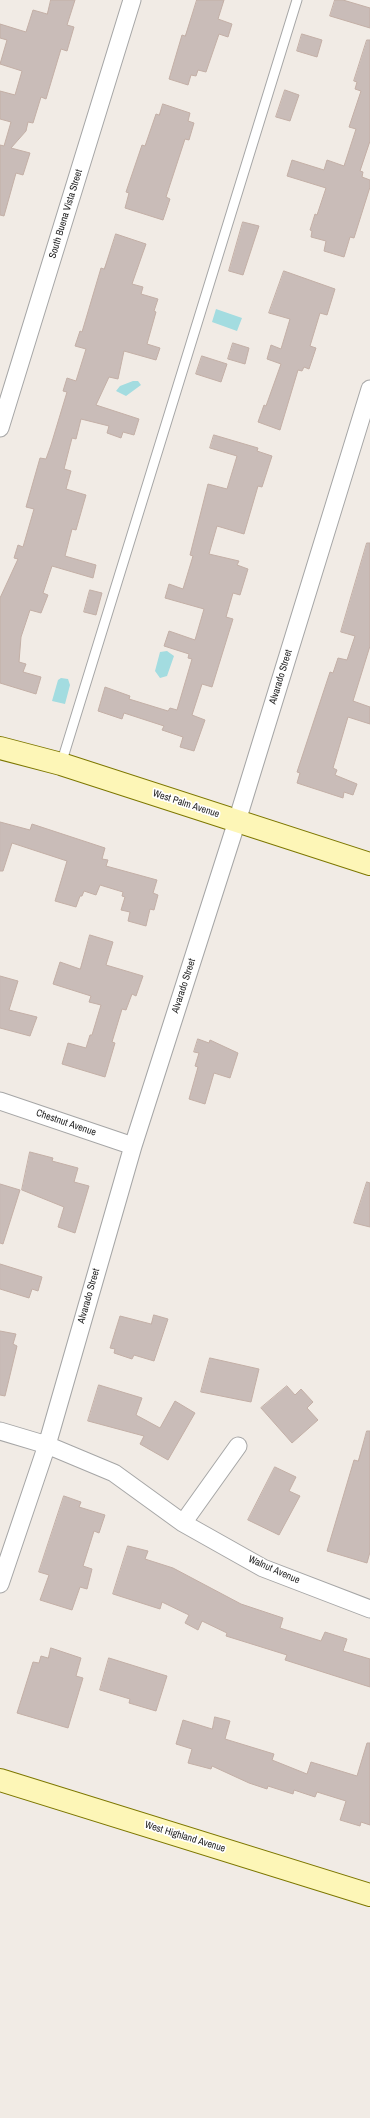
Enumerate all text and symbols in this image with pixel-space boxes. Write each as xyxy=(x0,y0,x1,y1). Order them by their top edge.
street label: South Buena Vista Street xyxy=(47,168,85,260)
street label: Alvarado Street xyxy=(267,648,295,706)
street label: West Palm Avenue xyxy=(151,788,221,820)
street label: Alvarado Street xyxy=(170,957,198,1015)
street label: Chestnut Avenue xyxy=(34,1107,98,1139)
street label: Alvarado Street xyxy=(75,1267,103,1325)
street label: Walnut Avenue xyxy=(246,1553,302,1587)
street label: West Highland Avenue xyxy=(143,1819,227,1855)

